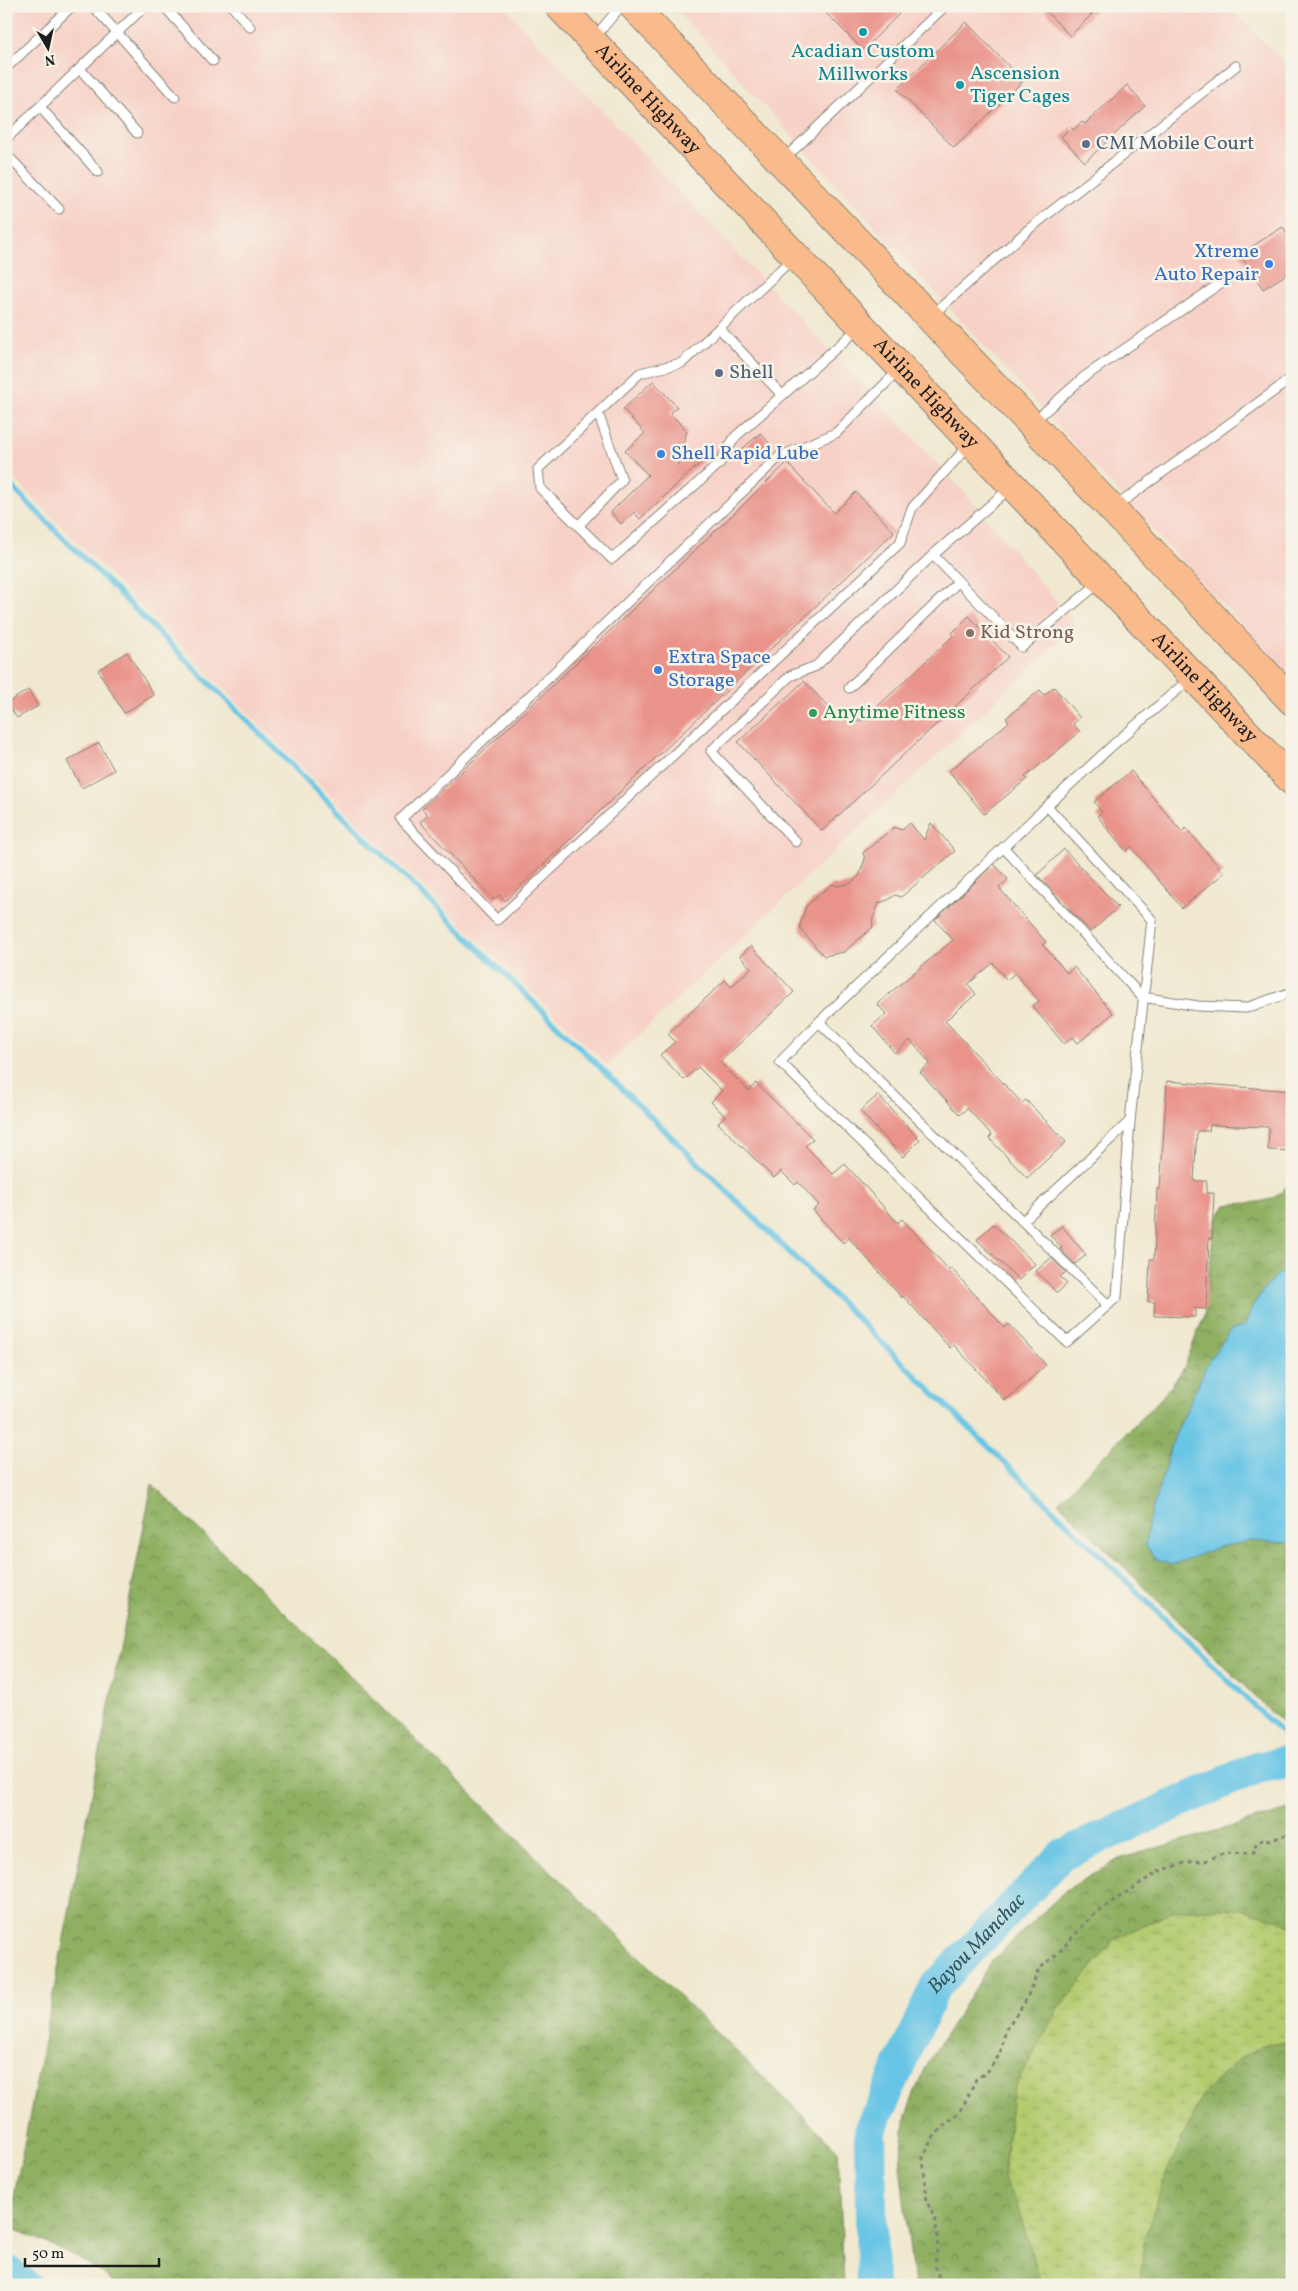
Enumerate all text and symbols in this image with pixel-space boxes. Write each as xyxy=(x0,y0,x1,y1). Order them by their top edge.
north arrow xyxy=(22,22,72,72)
marker: Acadian Custom Millworks xyxy=(857,26,869,38)
street label: Airline Highway xyxy=(588,38,707,162)
place label: Acadian Custom Millworks xyxy=(791,38,935,89)
text: N xyxy=(43,49,56,70)
place label: Ascension Tiger Cages xyxy=(970,60,1070,111)
marker: Ascension Tiger Cages xyxy=(954,79,966,91)
place label: CMI Mobile Court xyxy=(1096,130,1254,158)
marker: CMI Mobile Court xyxy=(1080,138,1092,150)
place label: Xtreme Auto Repair xyxy=(1154,238,1259,289)
marker: Xtreme Auto Repair xyxy=(1263,258,1275,270)
street label: Airline Highway xyxy=(866,332,986,456)
place label: Shell xyxy=(729,359,773,387)
marker: Shell xyxy=(713,367,725,379)
place label: Shell Rapid Lube xyxy=(671,440,819,468)
marker: Shell Rapid Lube xyxy=(655,448,667,460)
place label: Kid Strong xyxy=(980,619,1074,647)
street label: Airline Highway xyxy=(1145,626,1264,750)
marker: Kid Strong xyxy=(964,627,976,639)
place label: Extra Space Storage xyxy=(668,644,771,695)
marker: Extra Space Storage xyxy=(652,664,664,676)
place label: Anytime Fitness xyxy=(823,699,965,727)
marker: Anytime Fitness xyxy=(807,707,819,719)
water label: Bayou Manchac xyxy=(921,1887,1032,2001)
scale bar xyxy=(25,2236,159,2268)
text: 50 m xyxy=(32,2244,64,2265)

